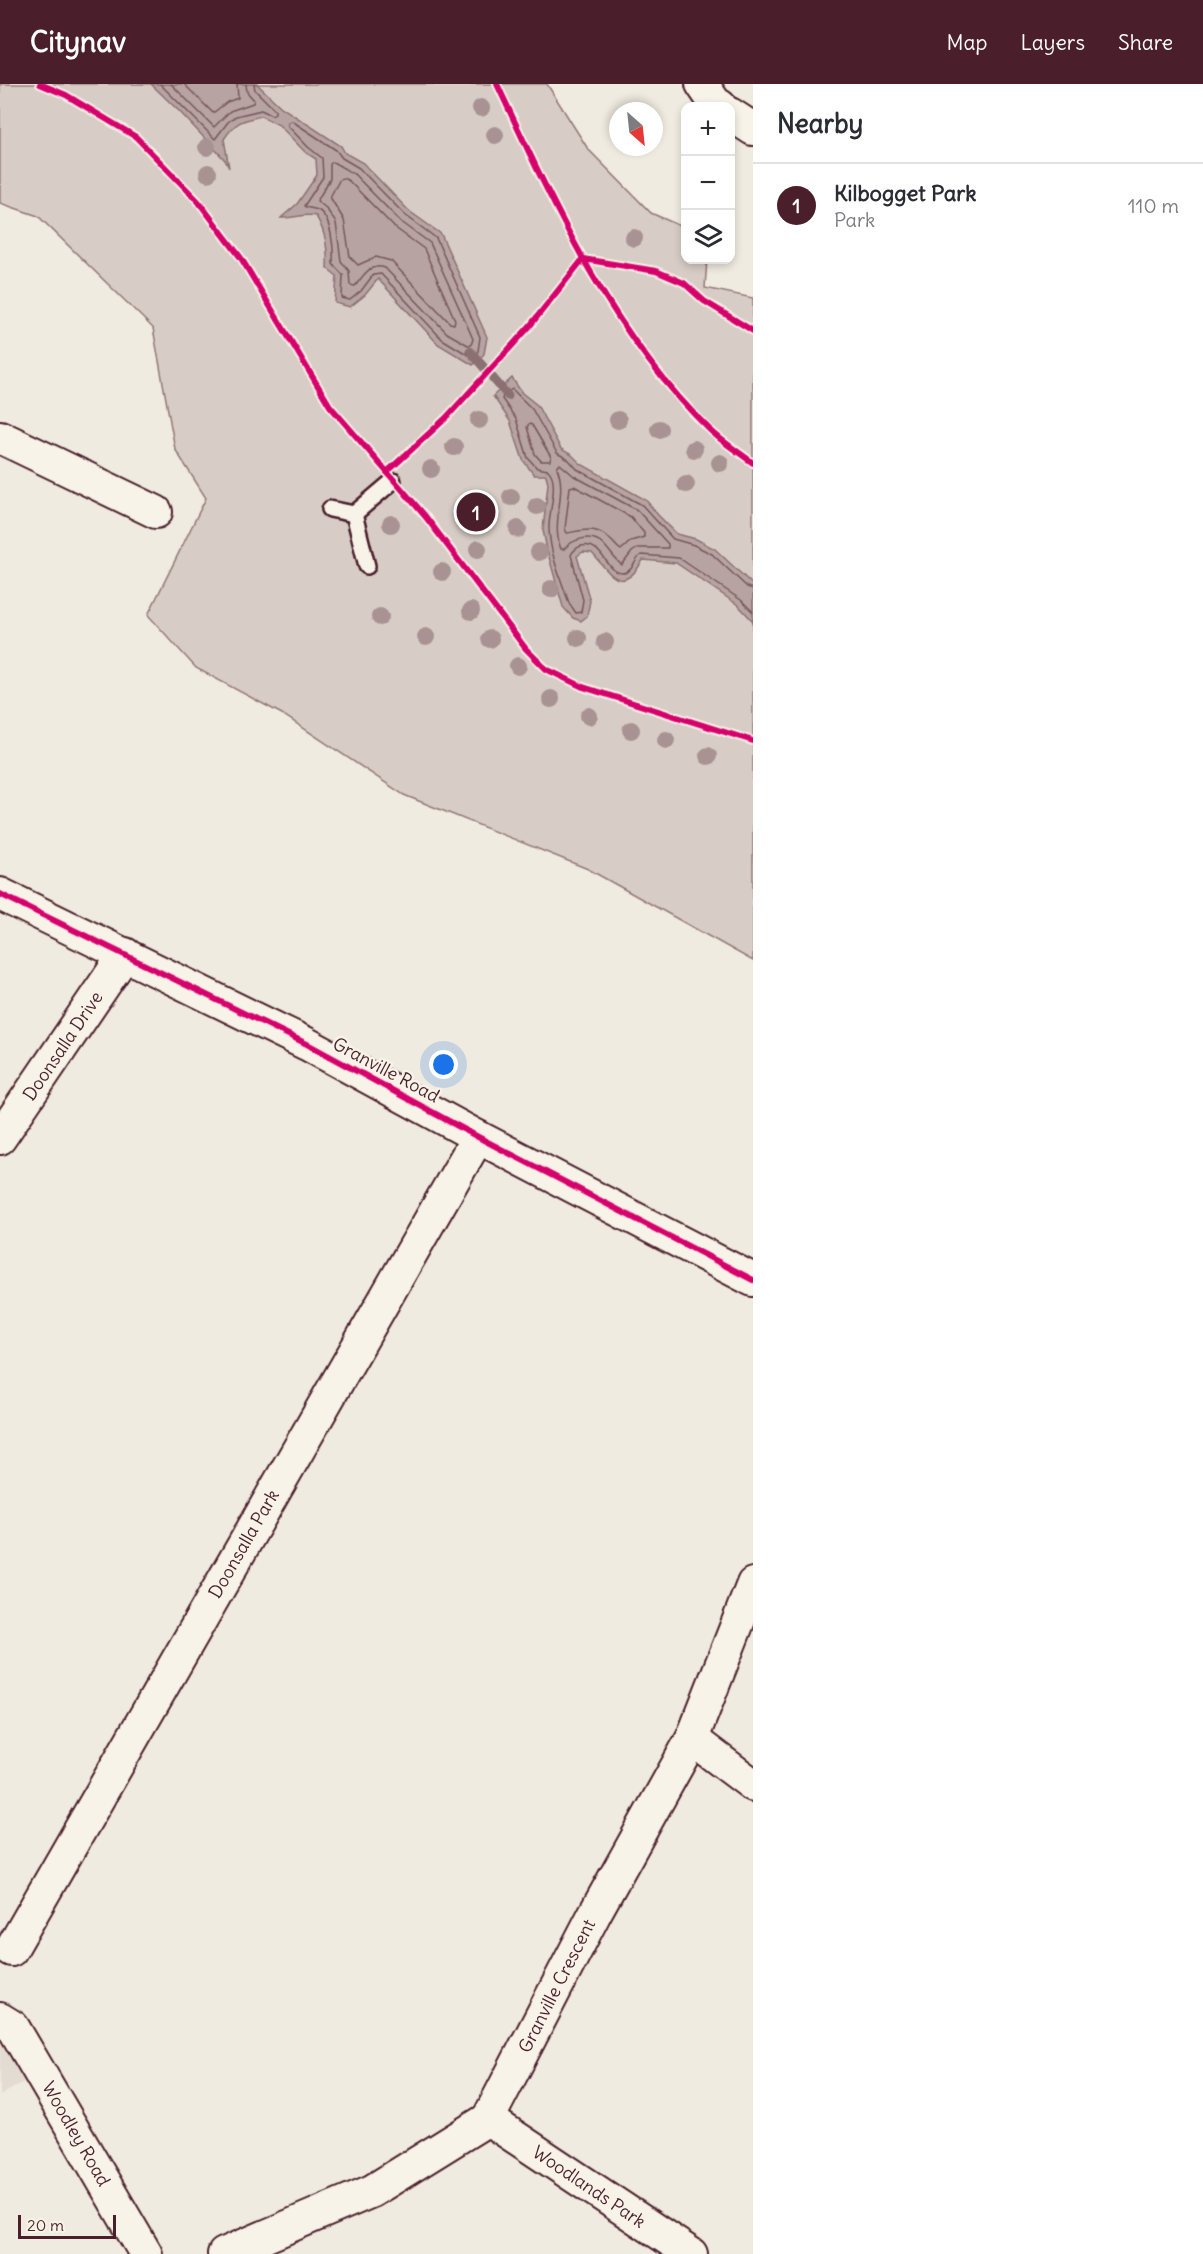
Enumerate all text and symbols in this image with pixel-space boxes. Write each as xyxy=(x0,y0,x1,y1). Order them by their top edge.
text: Citynav xyxy=(30,24,126,60)
text: Map xyxy=(947,29,987,56)
text: Layers xyxy=(1020,29,1085,56)
text: Share xyxy=(1118,29,1173,56)
north arrow xyxy=(609,102,663,156)
map controls xyxy=(681,102,735,264)
button: + xyxy=(681,102,735,156)
text: Nearby xyxy=(777,107,863,140)
button: − xyxy=(681,156,735,210)
text: Kilbogget Park xyxy=(834,179,976,207)
text: 1 xyxy=(793,193,800,218)
text: 110 m xyxy=(1128,193,1179,218)
text: Park xyxy=(834,207,875,232)
button: layers xyxy=(681,210,735,264)
pin: 1 xyxy=(456,490,496,534)
street label: Doonsalla Drive xyxy=(18,987,108,1105)
street label: Granville Road xyxy=(329,1032,444,1108)
your location xyxy=(429,1050,458,1079)
street label: Doonsalla Park xyxy=(203,1485,284,1602)
street label: Granville Crescent xyxy=(513,1915,600,2056)
street label: Woodley Road xyxy=(37,2077,116,2191)
street label: Woodlands Park xyxy=(528,2140,650,2233)
scale bar xyxy=(18,2212,116,2240)
text: 20 m xyxy=(27,2215,64,2235)

